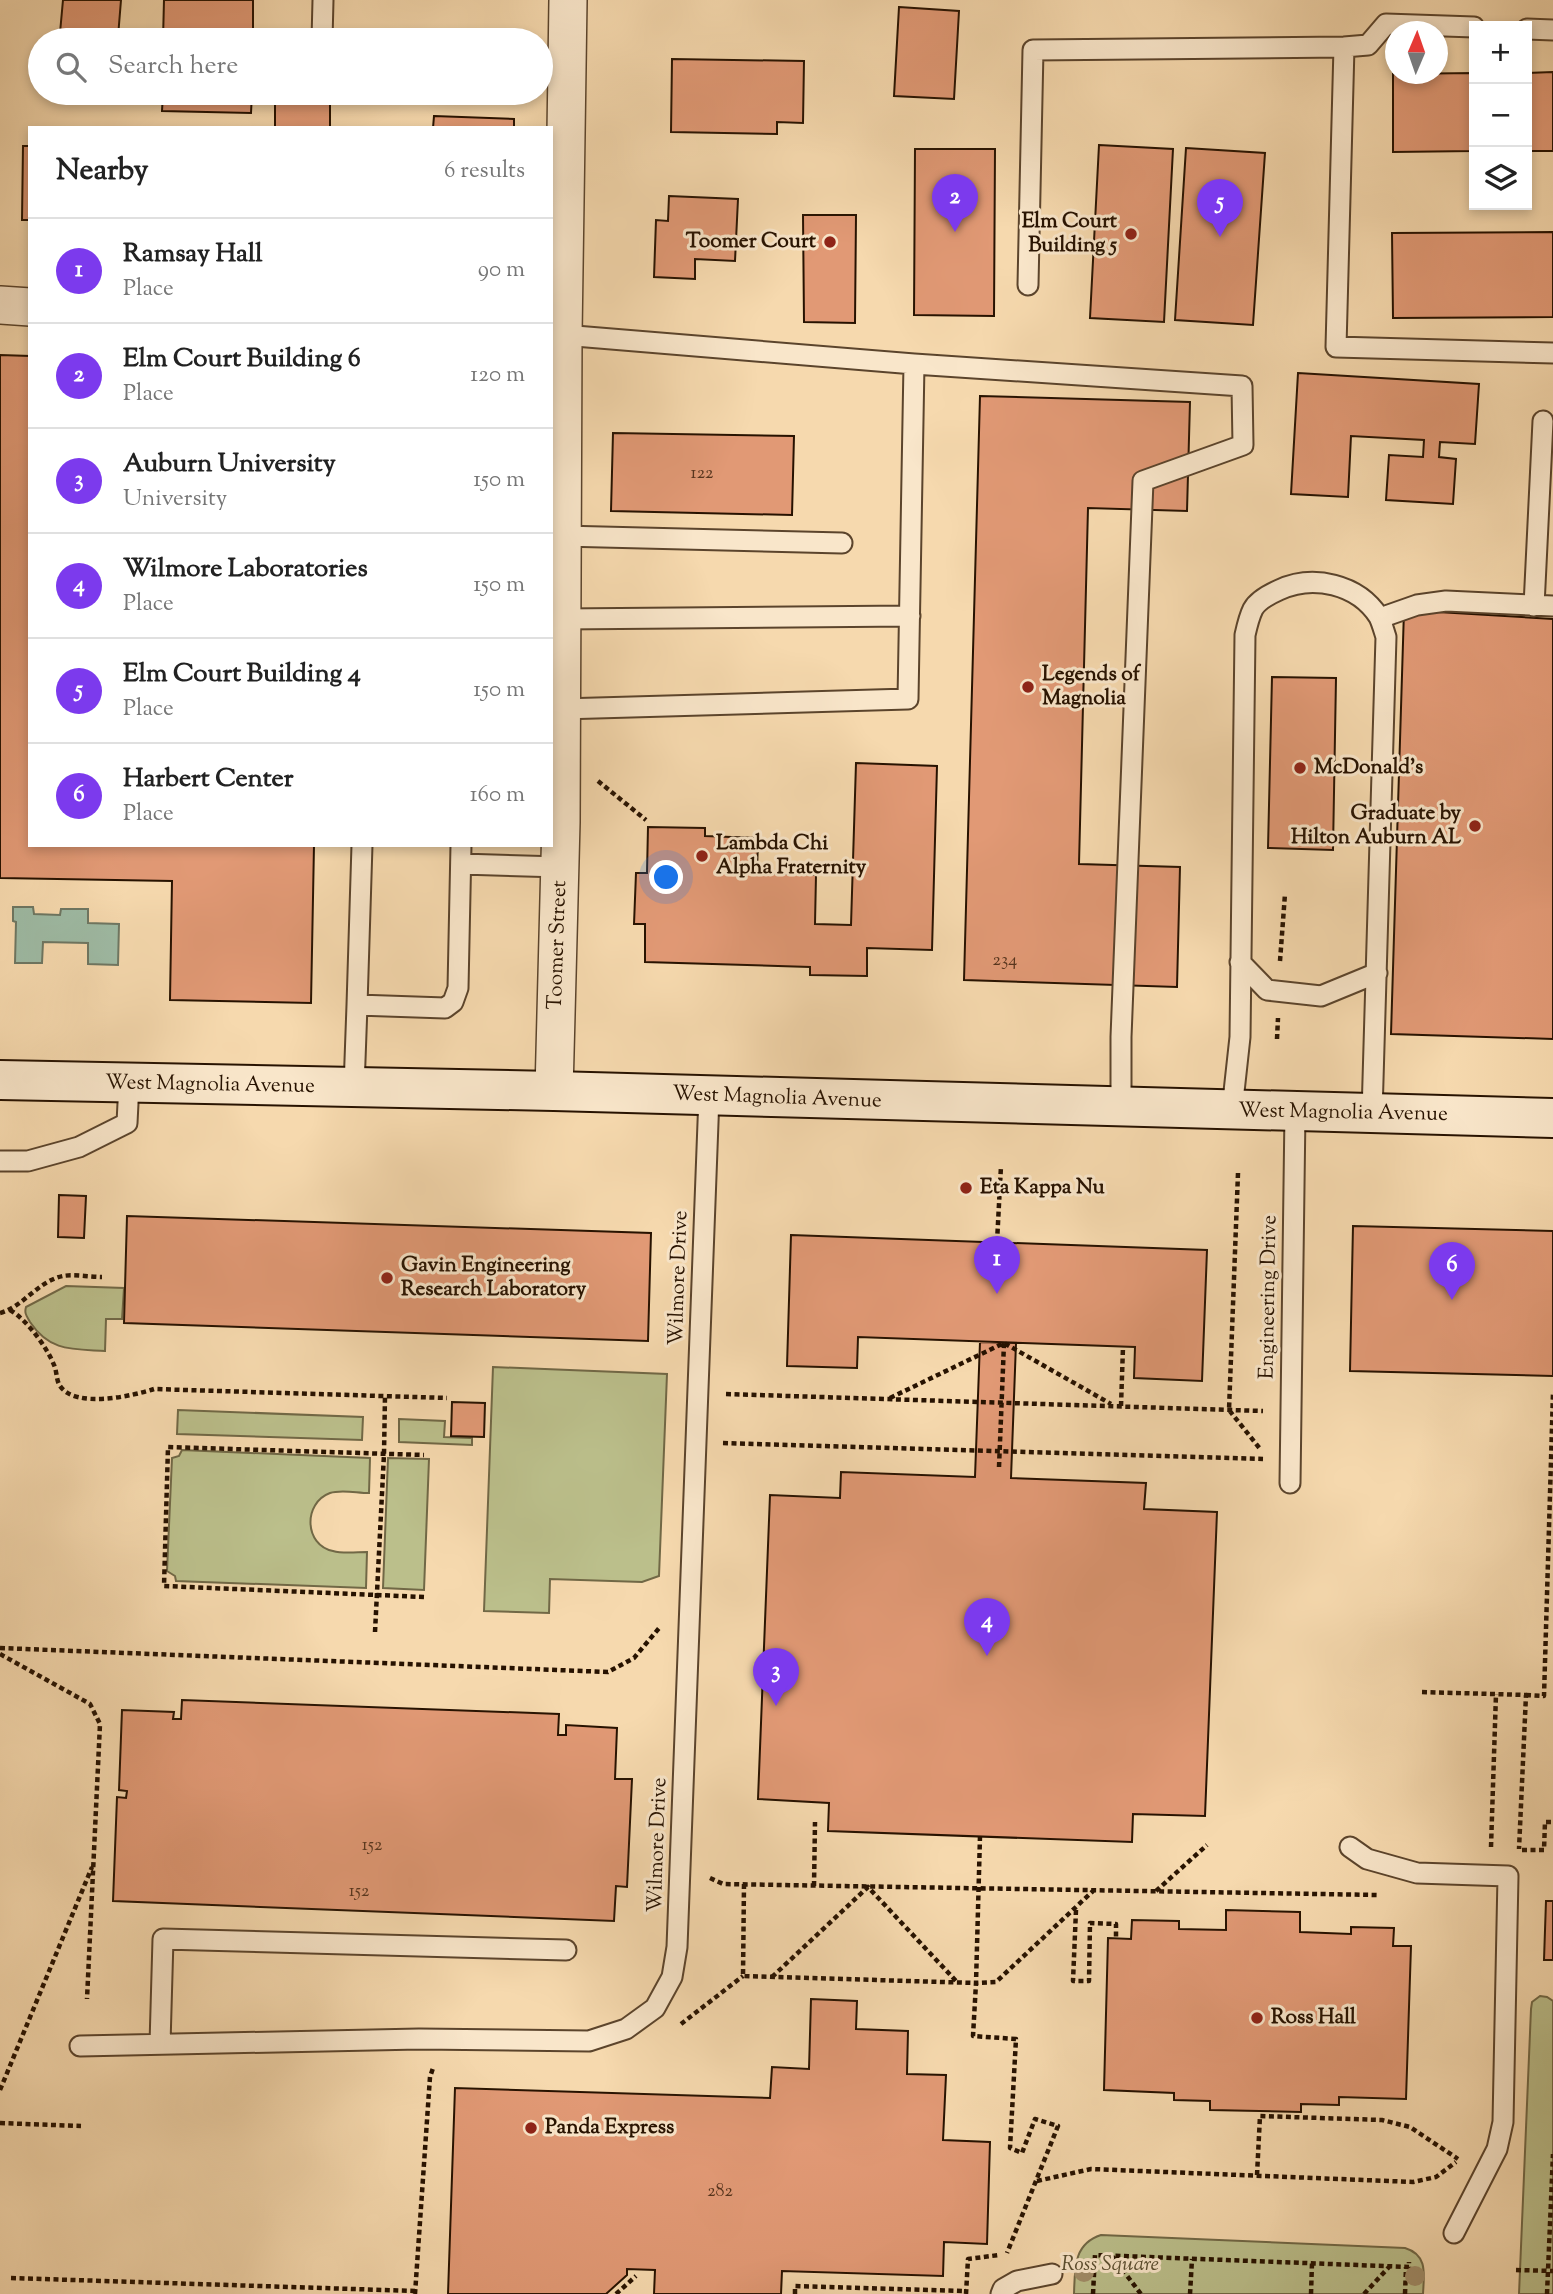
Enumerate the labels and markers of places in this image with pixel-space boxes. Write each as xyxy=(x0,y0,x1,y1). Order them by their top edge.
pin: 2 xyxy=(932,174,978,232)
pin: 5 xyxy=(1197,179,1243,237)
place label: Elm Court Building 5 xyxy=(1022,207,1118,261)
marker: Elm Court Building 5 xyxy=(1123,226,1139,242)
place label: Toomer Court xyxy=(686,227,817,257)
marker: Toomer Court xyxy=(822,234,838,250)
place label: Legends of Magnolia xyxy=(1042,660,1142,714)
marker: Legends of Magnolia xyxy=(1020,679,1036,695)
place label: McDonald's xyxy=(1314,753,1423,783)
marker: McDonald's xyxy=(1292,760,1308,776)
place label: Graduate by Hilton Auburn AL xyxy=(1291,799,1462,853)
marker: Graduate by Hilton Auburn AL xyxy=(1467,818,1483,834)
place label: Lambda Chi Alpha Fraternity xyxy=(716,829,867,883)
marker: Lambda Chi Alpha Fraternity xyxy=(694,848,710,864)
place label: Eta Kappa Nu xyxy=(980,1173,1106,1203)
marker: Eta Kappa Nu xyxy=(958,1180,974,1196)
pin: 1 xyxy=(974,1236,1020,1294)
pin: 6 xyxy=(1429,1242,1475,1300)
place label: Gavin Engineering Research Laboratory xyxy=(401,1251,587,1305)
marker: Gavin Engineering Research Laboratory xyxy=(379,1270,395,1286)
pin: 4 xyxy=(964,1598,1010,1656)
pin: 3 xyxy=(753,1648,799,1706)
place label: Ross Hall xyxy=(1271,2003,1356,2033)
marker: Ross Hall xyxy=(1249,2010,1265,2026)
place label: Panda Express xyxy=(545,2113,674,2143)
marker: Panda Express xyxy=(523,2120,539,2136)

